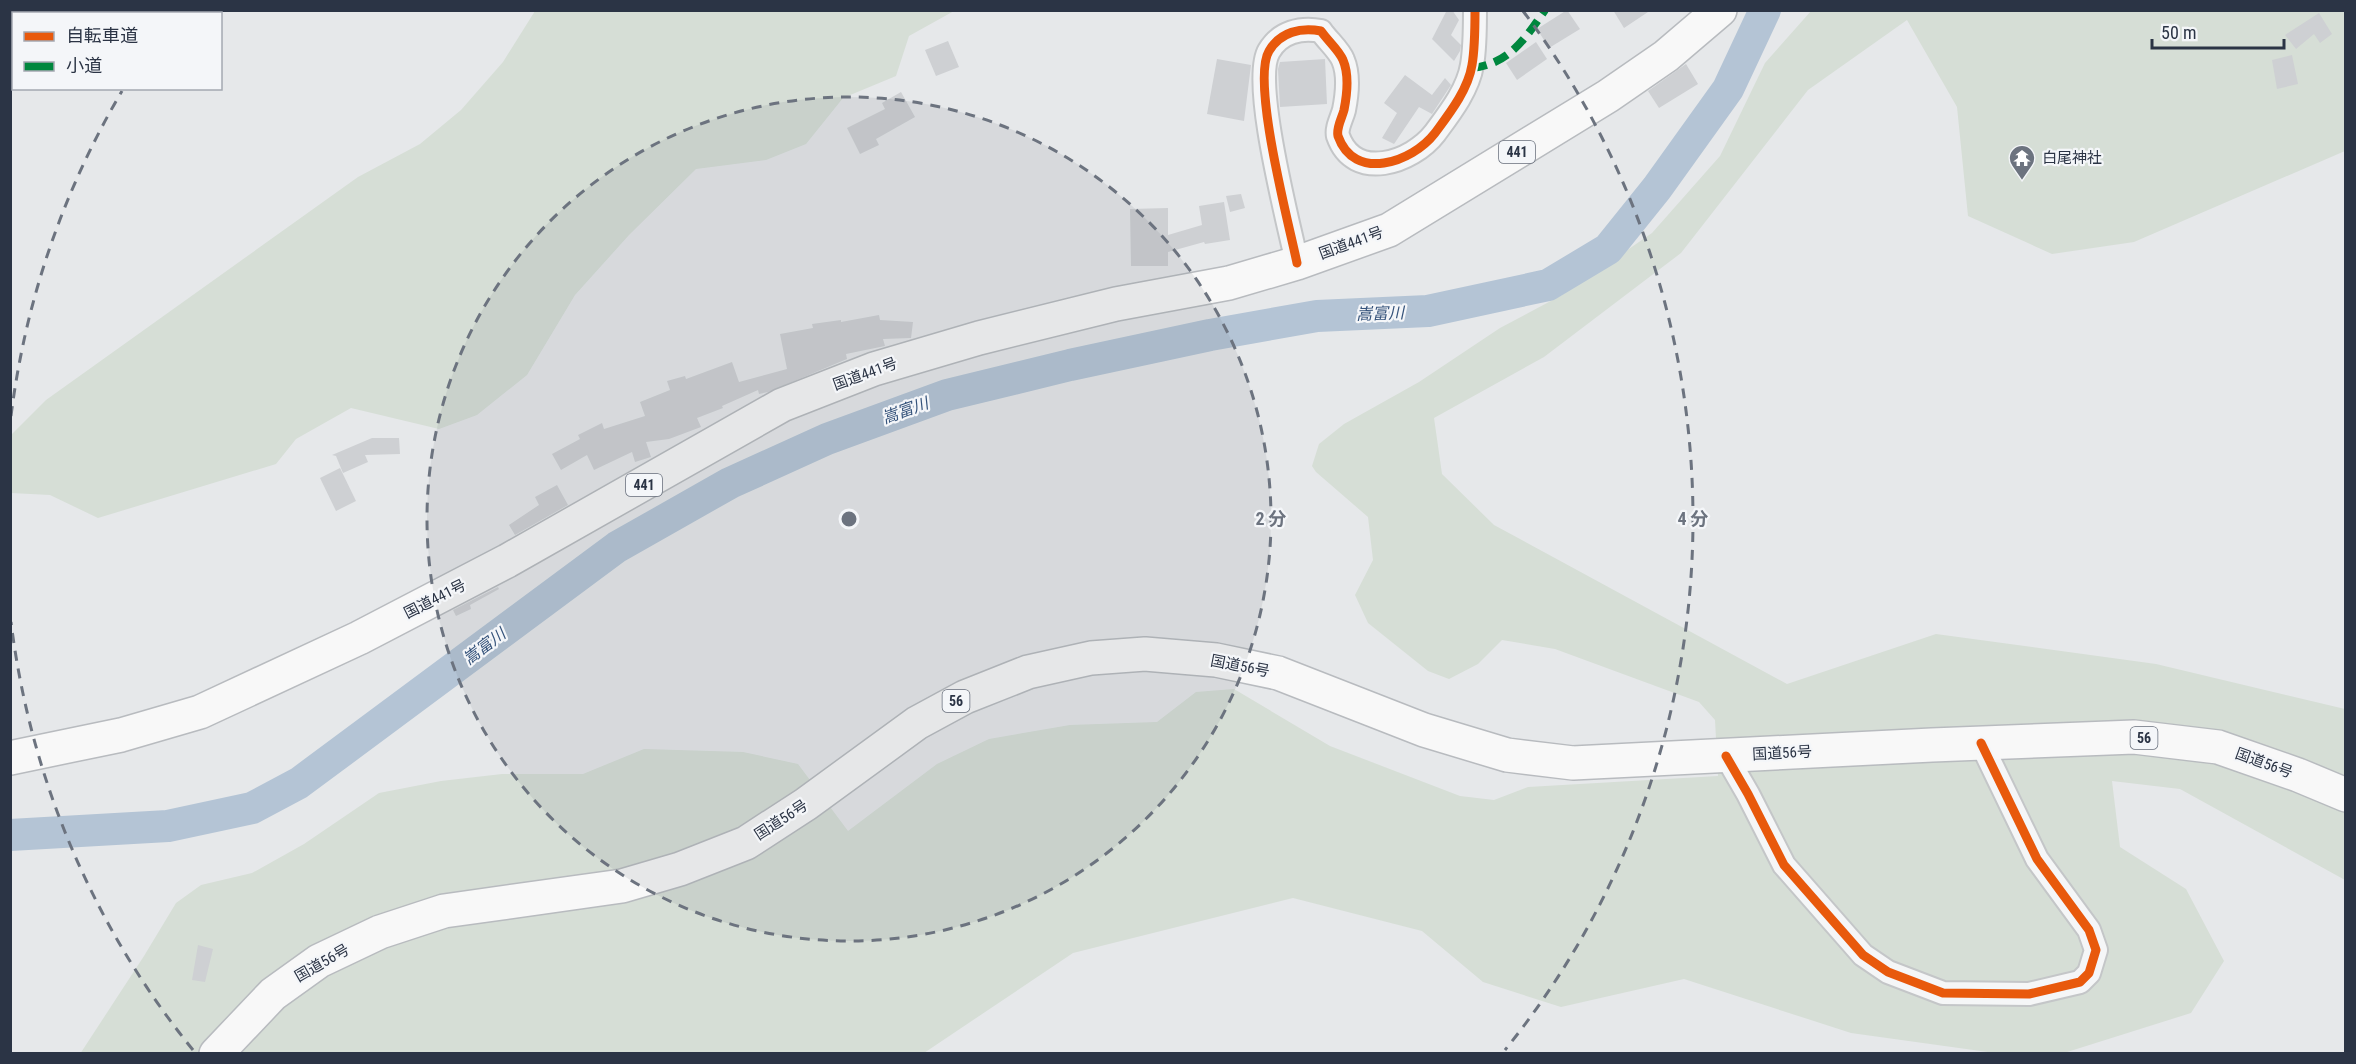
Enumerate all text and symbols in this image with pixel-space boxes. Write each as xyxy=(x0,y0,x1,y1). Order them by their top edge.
legend xyxy=(12,12,222,90)
scale bar xyxy=(2152,12,2284,50)
text: 50 m xyxy=(2161,22,2196,43)
text: 自転車道 xyxy=(66,25,138,46)
text: 小道 xyxy=(66,55,102,76)
road number: 441 xyxy=(1499,141,1535,163)
temple icon: 白尾神社 xyxy=(2007,143,2037,181)
place label: 白尾神社 xyxy=(2042,149,2102,167)
street label: 国道441号 xyxy=(1316,223,1386,263)
water label: 嵩富川 xyxy=(1356,303,1406,324)
street label: 国道441号 xyxy=(830,354,900,394)
water label: 嵩富川 xyxy=(879,393,933,428)
road number: 441 xyxy=(626,474,662,496)
text: 2 分 xyxy=(1255,508,1287,529)
text: 4 分 xyxy=(1677,508,1709,529)
centre of rings xyxy=(839,509,859,529)
street label: 国道441号 xyxy=(401,576,469,622)
water label: 嵩富川 xyxy=(459,623,511,668)
street label: 国道56号 xyxy=(1209,651,1271,681)
road number: 56 xyxy=(942,690,970,712)
road number: 56 xyxy=(2130,727,2158,749)
street label: 国道56号 xyxy=(1752,742,1812,764)
street label: 国道56号 xyxy=(2233,744,2295,782)
street label: 国道56号 xyxy=(751,796,811,844)
street label: 国道56号 xyxy=(292,940,352,986)

